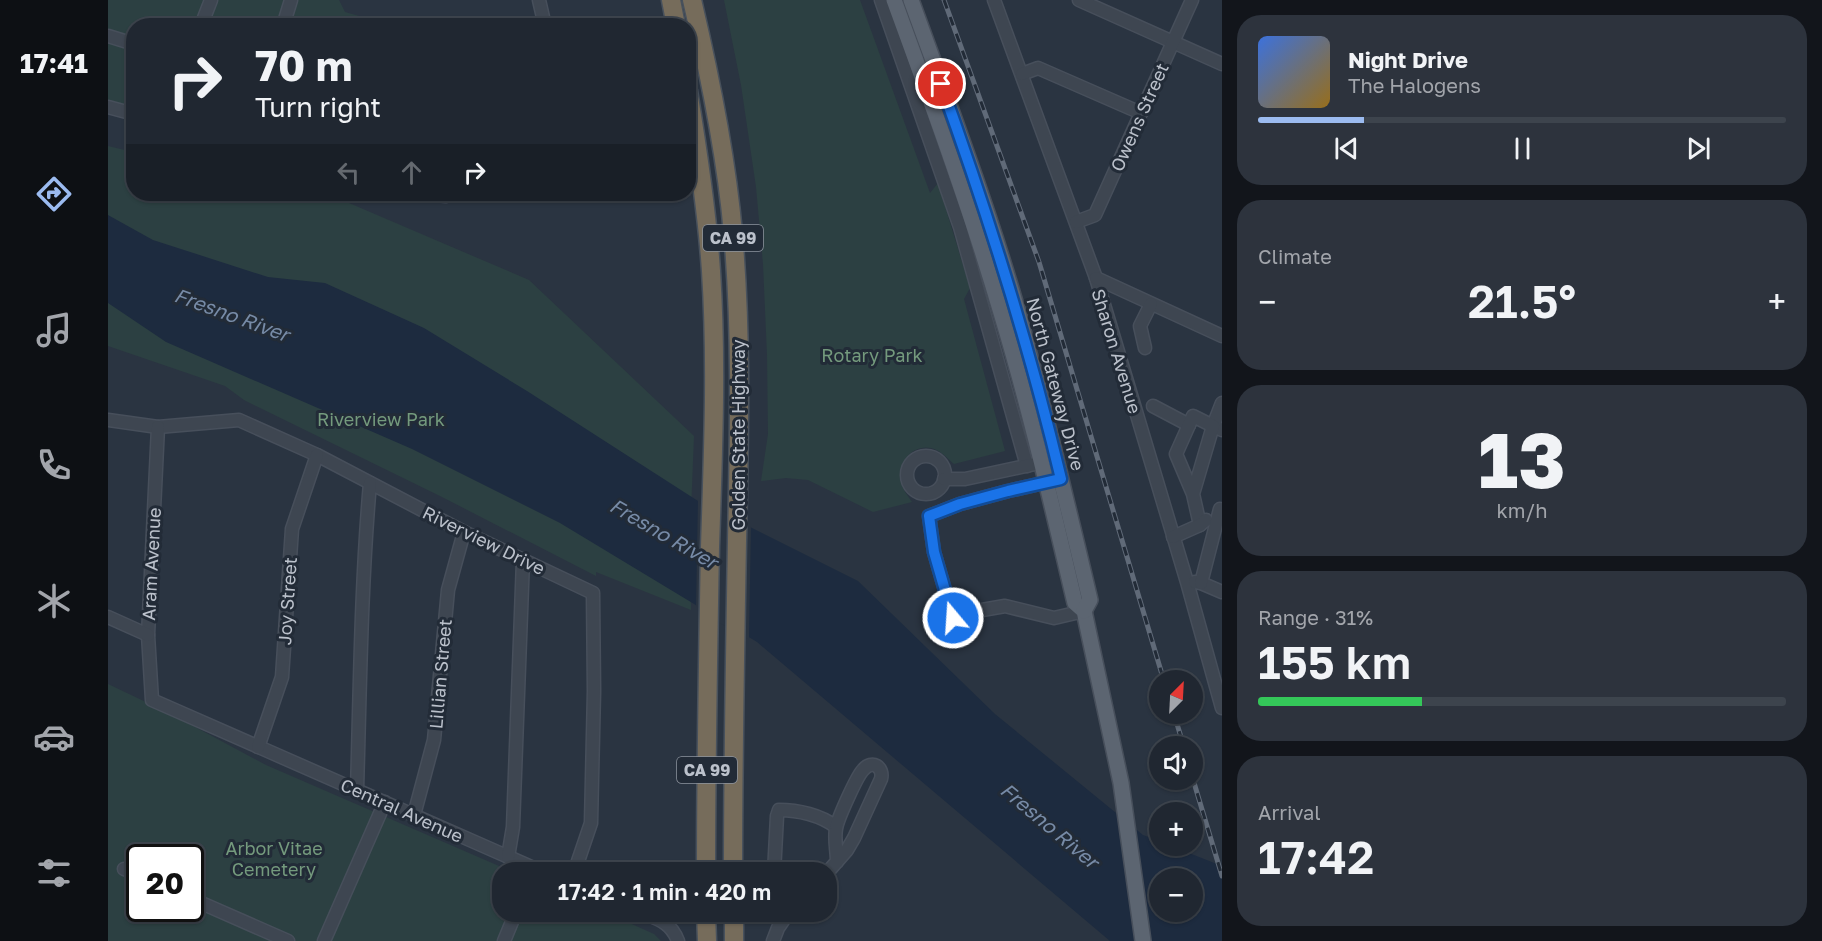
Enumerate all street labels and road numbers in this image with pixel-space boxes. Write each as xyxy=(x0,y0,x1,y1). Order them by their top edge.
street label: Owens Street xyxy=(1105,59,1173,175)
road number: CA 99 xyxy=(703,225,763,251)
street label: Sharon Avenue xyxy=(1088,286,1146,416)
street label: North Gateway Drive xyxy=(1022,295,1090,473)
street label: Golden State Highway xyxy=(727,339,749,531)
street label: Riverview Drive xyxy=(419,501,549,579)
street label: Aram Avenue xyxy=(137,507,165,621)
street label: Joy Street xyxy=(273,556,301,646)
street label: Lillian Street xyxy=(424,618,456,730)
road number: CA 99 xyxy=(677,757,737,783)
street label: Central Avenue xyxy=(337,773,467,847)

